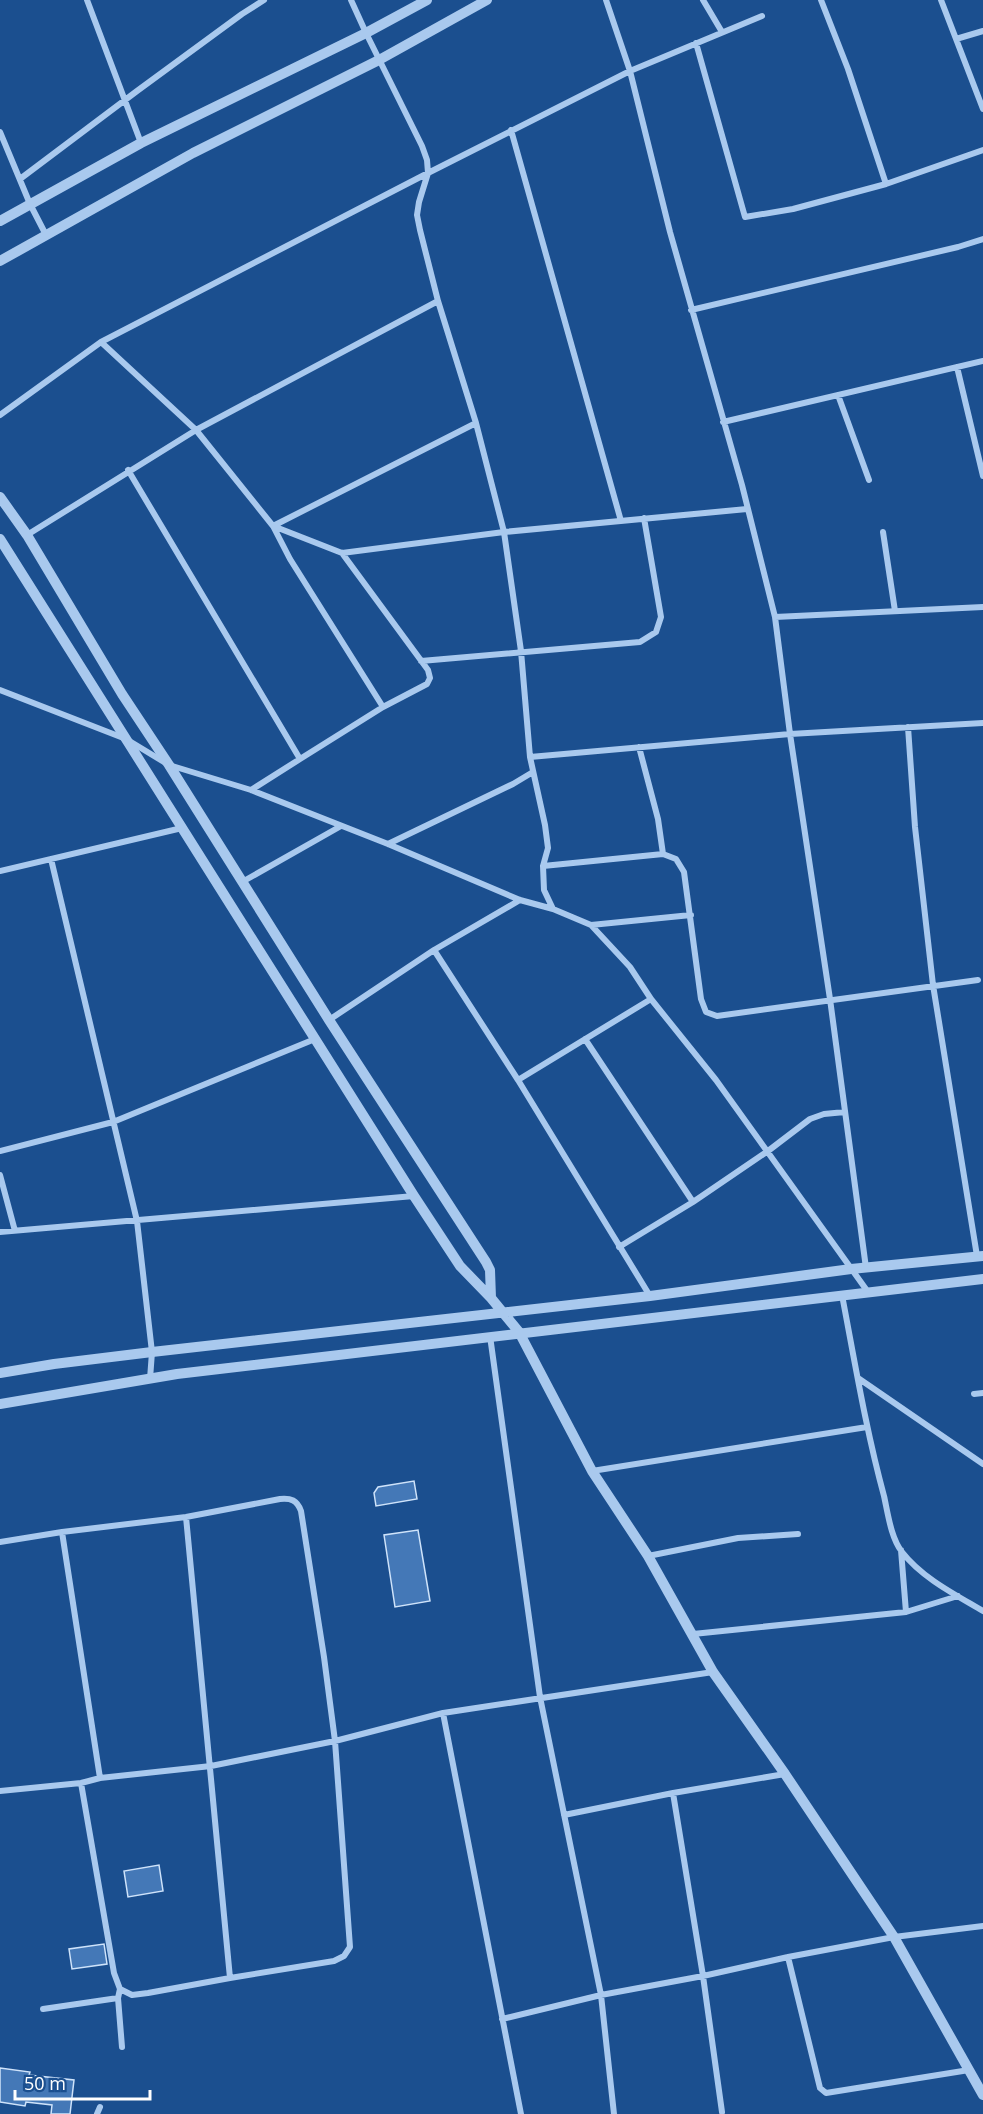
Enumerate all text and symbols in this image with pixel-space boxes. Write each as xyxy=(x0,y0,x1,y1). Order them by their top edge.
scale bar xyxy=(15,2063,150,2101)
text: 50 m xyxy=(24,2071,66,2095)

